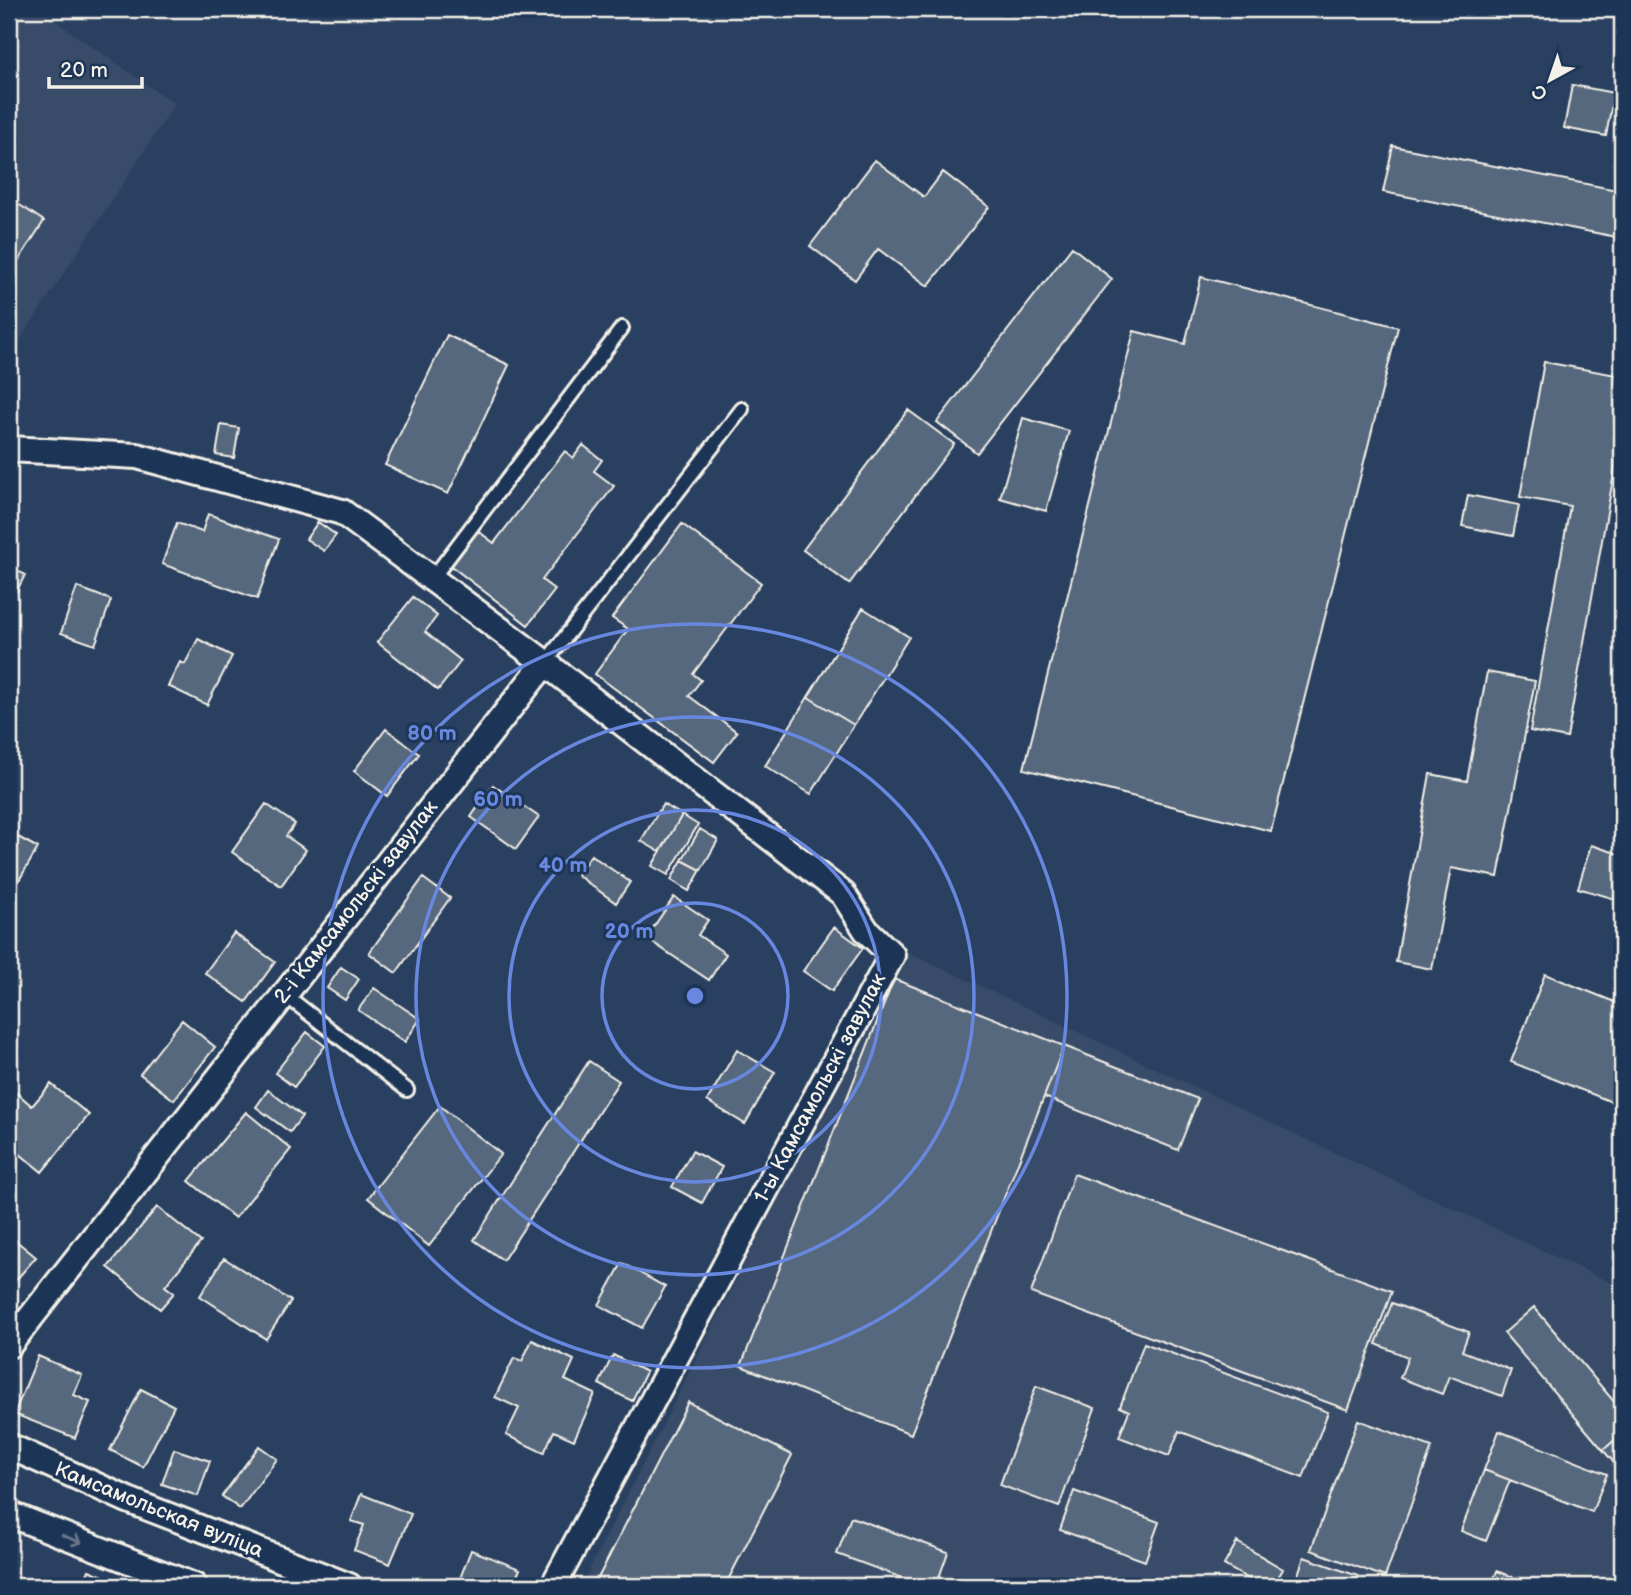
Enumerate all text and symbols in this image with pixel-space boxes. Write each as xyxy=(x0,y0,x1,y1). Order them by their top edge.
scale bar xyxy=(49,46,142,90)
north arrow xyxy=(1516,46,1586,116)
text: 20 m xyxy=(60,58,108,83)
text: С xyxy=(1528,79,1552,105)
text: 80 m xyxy=(407,721,457,746)
text: 60 m xyxy=(473,787,523,812)
street label: 2-і Камсамольскі завулак xyxy=(269,795,443,1009)
text: 40 m xyxy=(538,853,588,878)
text: 20 m xyxy=(605,919,653,944)
street label: 1-ы Камсамольскі завулак xyxy=(749,969,891,1207)
centre of rings xyxy=(683,984,707,1008)
street label: Камсамольская вуліца xyxy=(51,1457,268,1564)
one-way arrow xyxy=(61,1533,83,1546)

